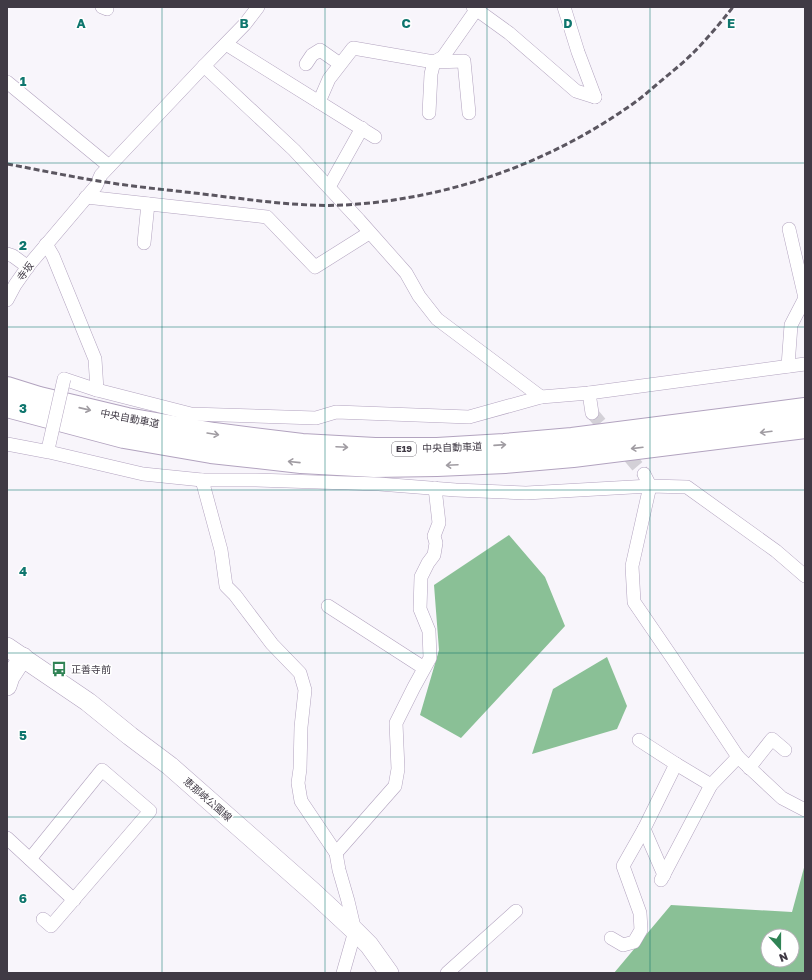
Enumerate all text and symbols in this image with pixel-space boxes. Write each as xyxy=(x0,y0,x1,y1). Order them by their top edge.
text: A xyxy=(76,15,86,31)
text: B xyxy=(239,15,249,31)
text: C xyxy=(401,15,411,31)
text: D xyxy=(563,15,573,31)
text: E xyxy=(727,15,735,31)
text: 1 xyxy=(20,73,27,89)
text: 2 xyxy=(19,237,27,253)
street label: 寺坂 xyxy=(14,259,36,283)
text: 3 xyxy=(19,400,27,416)
one-way arrow xyxy=(78,405,91,413)
street label: 中央自動車道 xyxy=(99,406,161,430)
one-way arrow xyxy=(760,428,773,436)
one-way arrow xyxy=(206,430,219,438)
street label: 中央自動車道 xyxy=(422,440,482,454)
road number: E19 xyxy=(392,442,416,456)
one-way arrow xyxy=(493,442,506,449)
one-way arrow xyxy=(335,444,348,451)
one-way arrow xyxy=(631,444,644,452)
one-way arrow xyxy=(288,458,301,465)
one-way arrow xyxy=(446,461,459,468)
text: 4 xyxy=(19,563,27,579)
bus stop icon: 正善寺前 xyxy=(50,660,68,678)
place label: 正善寺前 xyxy=(71,663,111,675)
text: 5 xyxy=(19,727,27,743)
street label: 恵那峡公園線 xyxy=(181,775,235,823)
text: 6 xyxy=(19,890,27,906)
north arrow xyxy=(760,928,800,968)
text: N xyxy=(778,950,790,965)

